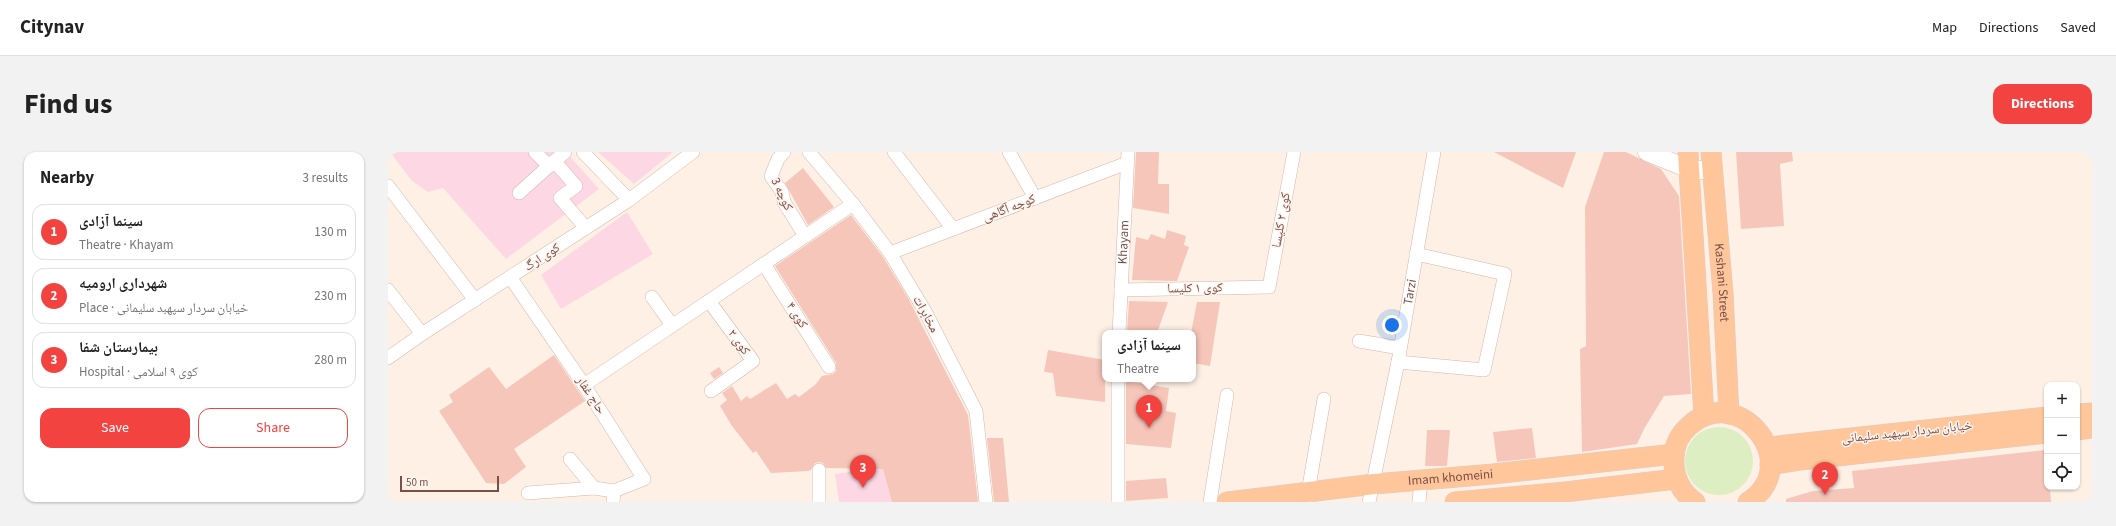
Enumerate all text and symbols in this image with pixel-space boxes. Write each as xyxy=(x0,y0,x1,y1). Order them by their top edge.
text: Citynav xyxy=(20,14,84,41)
text: Map xyxy=(1932,18,1957,38)
text: Directions xyxy=(1979,18,2038,38)
text: Saved xyxy=(2060,18,2096,38)
text: Find us xyxy=(24,84,112,124)
button: Directions xyxy=(1993,84,2092,124)
text: Nearby xyxy=(40,166,94,190)
text: 3 results xyxy=(303,169,348,187)
street label: کوچه 3 xyxy=(767,174,798,214)
street label: کوچه آگاهی xyxy=(980,189,1039,226)
street label: کوی ۲ کلیسا xyxy=(1267,190,1295,249)
text: سینما آزادی xyxy=(79,211,143,232)
street label: Khayam xyxy=(1113,220,1134,265)
text: 1 xyxy=(51,223,57,241)
text: 130 m xyxy=(314,223,347,241)
text: Theatre · Khayam xyxy=(79,236,174,254)
street label: کوی ارگ xyxy=(520,238,564,275)
street label: Kashani Street xyxy=(1710,243,1733,323)
text: شهرداری ارومیه xyxy=(79,273,167,294)
street label: Tarzi xyxy=(1399,278,1421,306)
street label: کوی ۱ کلیسا xyxy=(1167,279,1224,297)
text: 2 xyxy=(51,287,57,305)
text: 230 m xyxy=(314,287,347,305)
street label: مخابرات xyxy=(908,292,944,336)
street label: کوی ۴ xyxy=(782,298,812,332)
text: Place · خیابان سردار سپهبد سلیمانی xyxy=(79,299,248,317)
your location xyxy=(1382,315,1402,335)
street label: کوی ۲ xyxy=(723,325,755,359)
popup xyxy=(1102,330,1196,382)
text: سینما آزادی xyxy=(1117,335,1181,356)
text: بیمارستان شفا xyxy=(79,337,158,358)
text: 3 xyxy=(51,351,57,369)
text: 280 m xyxy=(314,351,347,369)
text: Theatre xyxy=(1117,360,1159,378)
text: Hospital · کوی ۹ اسلامی xyxy=(79,363,198,381)
street label: حاج غفار xyxy=(571,372,610,418)
map controls xyxy=(2044,382,2080,490)
button: + xyxy=(2044,382,2080,418)
pin: 1 xyxy=(1136,395,1162,428)
button: Save xyxy=(40,408,190,448)
button: Share xyxy=(198,408,348,448)
street label: خیابان سردار سپهبد سلیمانی xyxy=(1841,416,1973,448)
button: − xyxy=(2044,418,2080,454)
button: locate xyxy=(2044,454,2080,490)
pin: 3 xyxy=(850,455,876,488)
pin: 2 xyxy=(1812,462,1838,495)
street label: Imam khomeini xyxy=(1407,465,1494,490)
scale bar xyxy=(400,474,499,493)
text: 50 m xyxy=(406,475,428,490)

